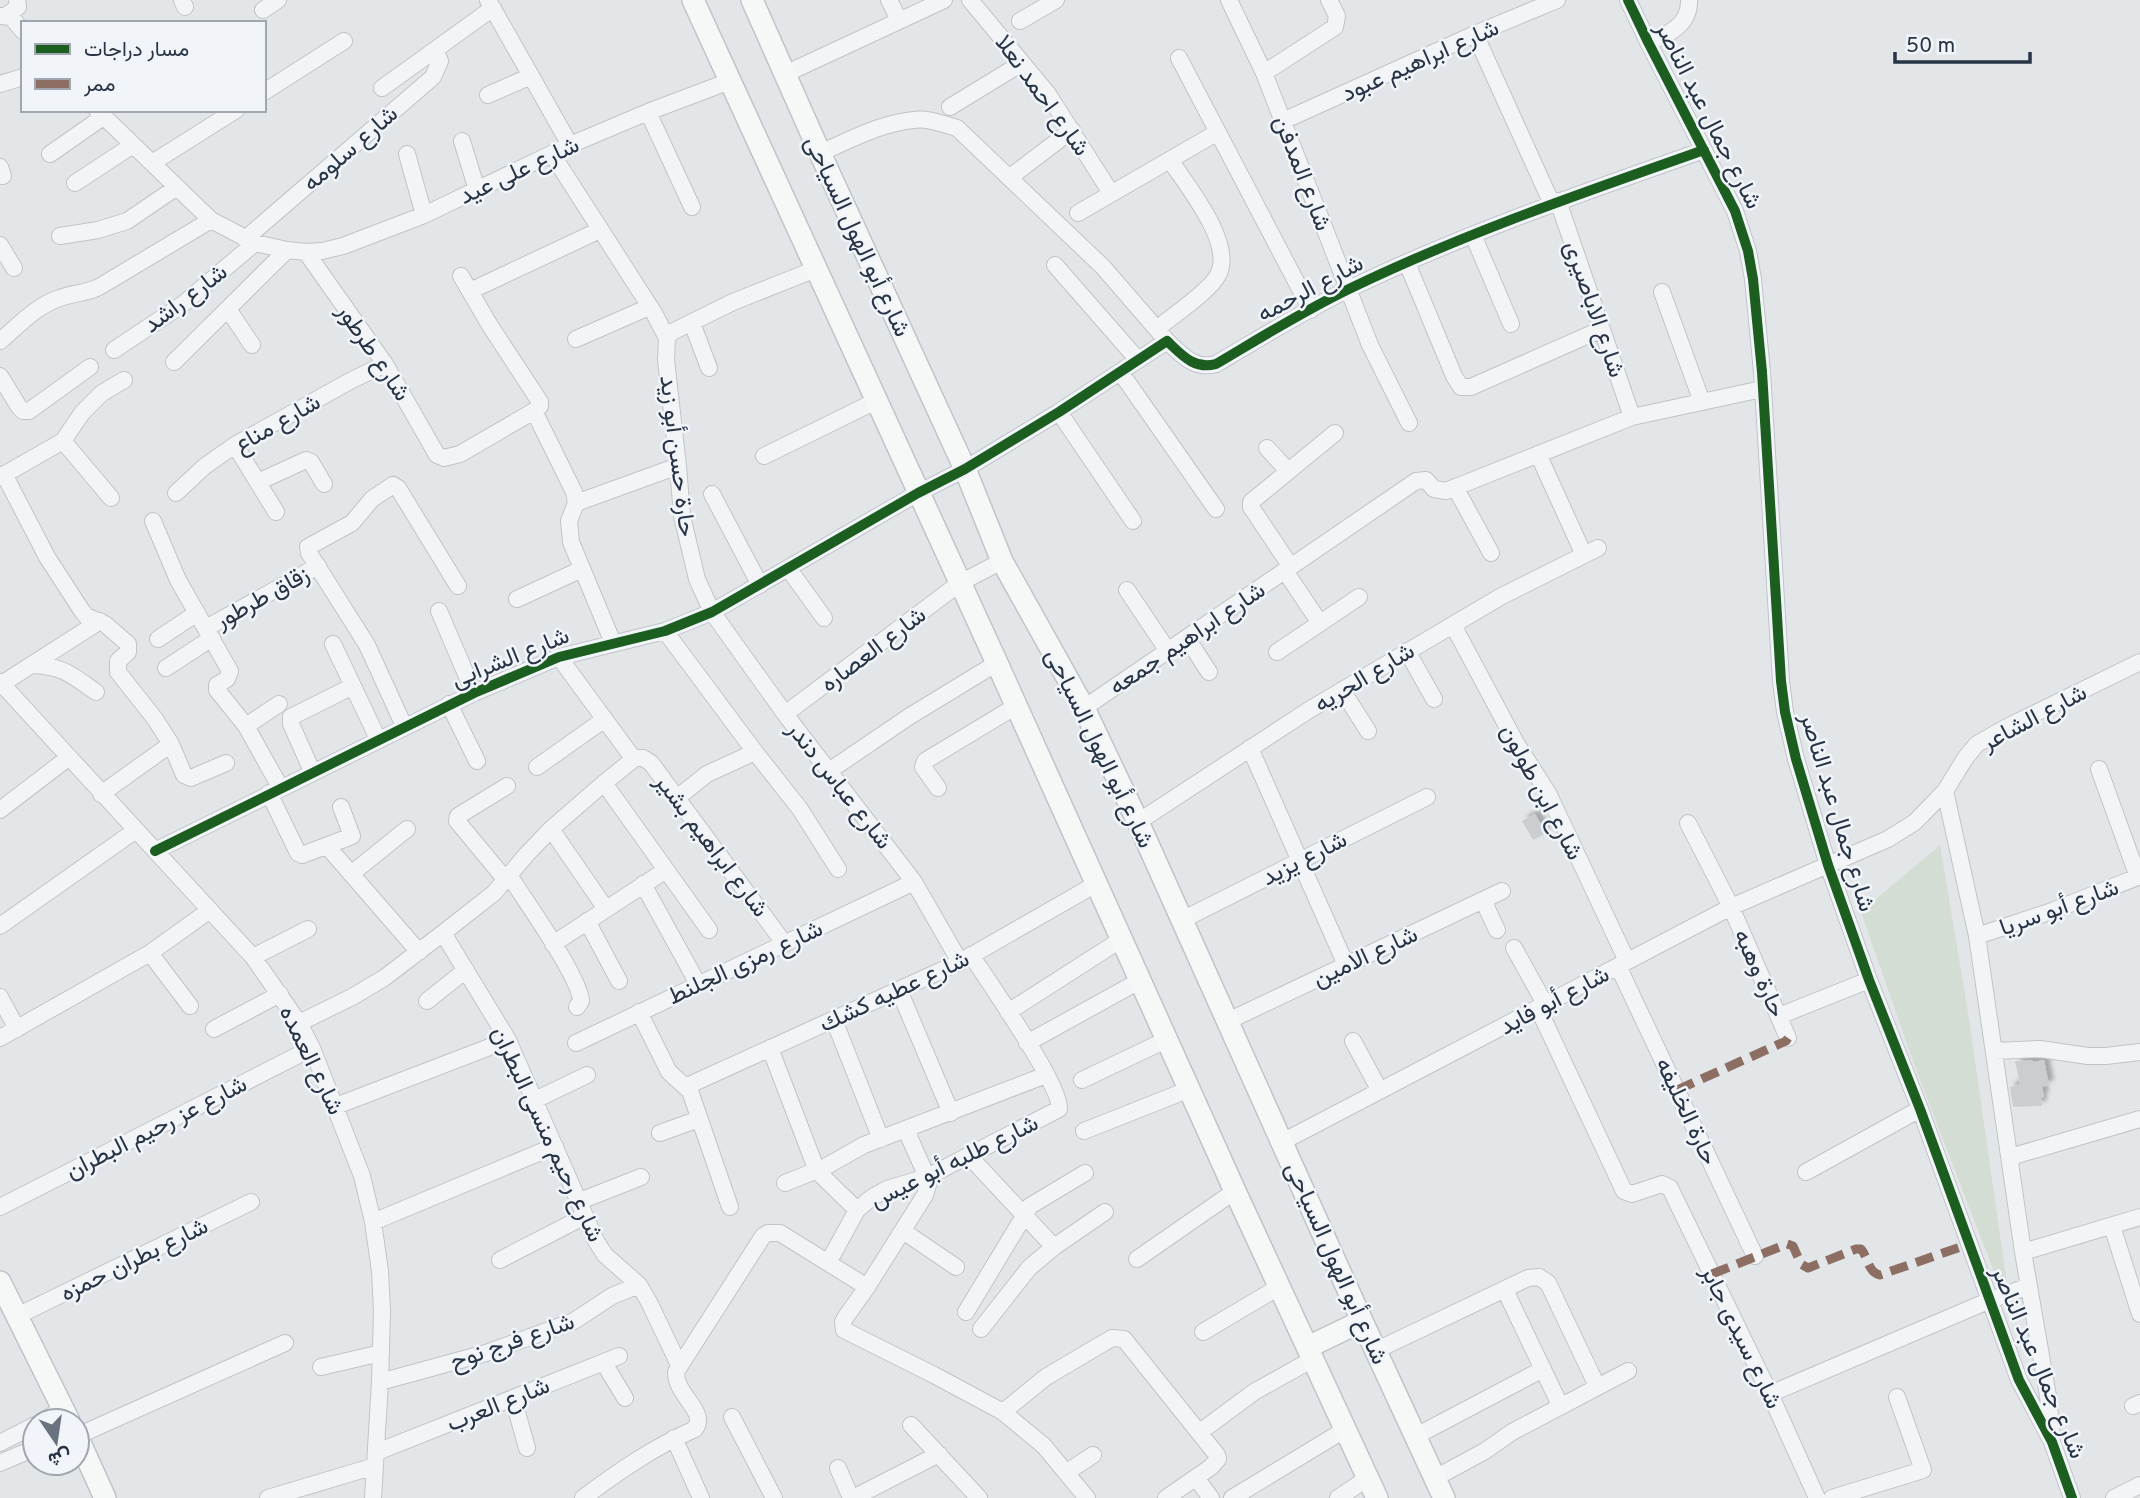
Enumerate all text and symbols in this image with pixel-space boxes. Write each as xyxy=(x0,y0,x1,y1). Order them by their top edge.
street label: شارع ابراهيم عبود xyxy=(1338,14,1504,110)
street label: شارع جمال عبد الناصر xyxy=(1647,16,1767,215)
legend xyxy=(21,21,266,112)
scale bar xyxy=(1895,21,2030,65)
street label: شارع احمد نعلا xyxy=(987,30,1095,163)
text: 50 m xyxy=(1906,33,1955,60)
text: مسار دراجات xyxy=(84,37,189,64)
text: ممر xyxy=(83,72,115,99)
street label: شارع سلومه xyxy=(298,100,405,199)
street label: شارع المدفن xyxy=(1265,112,1337,236)
street label: شارع على عيد xyxy=(455,131,585,213)
street label: شارع أبو الهول السياحى xyxy=(796,131,917,342)
street label: شارع الاباصيرى xyxy=(1556,238,1630,382)
street label: شارع الرحمه xyxy=(1253,249,1369,330)
street label: شارع راشد xyxy=(138,258,234,341)
street label: شارع طرطور xyxy=(328,298,416,408)
street label: حارة حسن أبو زيد xyxy=(651,374,702,539)
street label: شارع مناع xyxy=(229,388,327,461)
street label: زقاق طرطور xyxy=(209,561,316,637)
street label: شارع ابراهيم جمعه xyxy=(1104,576,1272,703)
street label: شارع العصاره xyxy=(815,601,933,700)
street label: شارع الشرابى xyxy=(447,622,574,696)
street label: شارع الحريه xyxy=(1309,637,1421,720)
street label: شارع أبو الهول السياحى xyxy=(1037,644,1160,854)
street label: شارع الشاعر xyxy=(1976,679,2093,759)
street label: شارع جمال عبد الناصر xyxy=(1791,709,1881,916)
street label: شارع عباس دندر xyxy=(778,715,898,856)
street label: شارع ابن طولون xyxy=(1492,720,1589,866)
street label: شارع ابراهيم بشير xyxy=(646,768,774,924)
street label: شارع يزيد xyxy=(1257,826,1353,894)
street label: شارع أبو سريا xyxy=(1996,872,2123,944)
street label: شارع رمزى الجلنط xyxy=(663,915,828,1013)
street label: شارع الامين xyxy=(1308,920,1423,995)
street label: حارة وهبه xyxy=(1725,925,1791,1023)
street label: شارع عطيه كشك xyxy=(815,945,975,1041)
street label: شارع أبو فايد xyxy=(1494,959,1615,1043)
street label: شارع العمده xyxy=(271,1001,350,1120)
street label: شارع رحيم منسى البطران xyxy=(483,1022,609,1248)
street label: حارة الخليفه xyxy=(1647,1053,1723,1170)
street label: شارع عز رحيم البطران xyxy=(61,1070,253,1187)
street label: شارع طلبه أبو عيس xyxy=(865,1108,1044,1216)
street label: شارع أبو الهول السياحى xyxy=(1277,1158,1394,1370)
street label: شارع بطران حمزه xyxy=(56,1212,214,1309)
street label: شارع سيدى جابر xyxy=(1692,1260,1788,1414)
street label: شارع جمال عبد الناصر xyxy=(1983,1261,2091,1464)
street label: شارع فرج نوح xyxy=(447,1308,579,1378)
street label: شارع العرب xyxy=(443,1372,555,1440)
north arrow xyxy=(21,1407,91,1477)
text: ش xyxy=(45,1442,73,1471)

